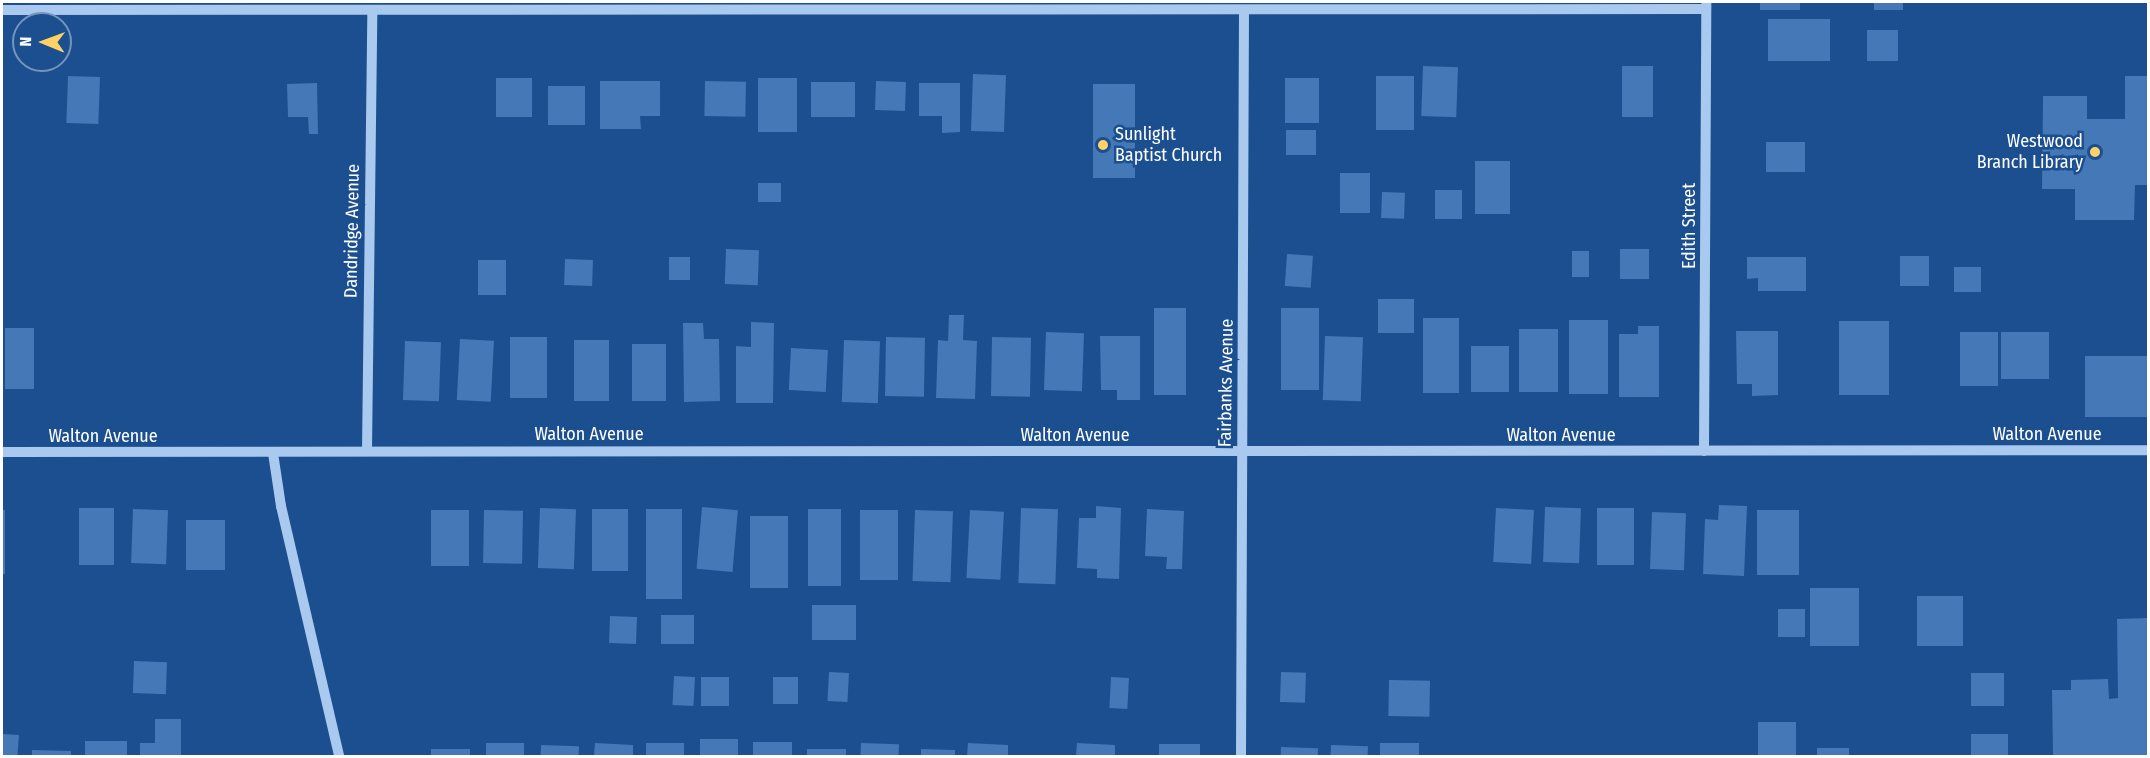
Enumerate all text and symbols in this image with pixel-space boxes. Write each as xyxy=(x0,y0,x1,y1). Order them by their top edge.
north arrow xyxy=(12,12,72,72)
text: N xyxy=(16,37,35,47)
place label: Sunlight Baptist Church xyxy=(1115,124,1222,166)
place label: Westwood Branch Library xyxy=(1977,131,2083,174)
marker: Sunlight Baptist Church xyxy=(1096,138,1110,152)
marker: Westwood Branch Library xyxy=(2088,145,2102,159)
street label: Dandridge Avenue xyxy=(340,164,364,298)
street label: Edith Street xyxy=(1678,183,1700,269)
street label: Fairbanks Avenue xyxy=(1214,319,1238,447)
street label: Walton Avenue xyxy=(534,423,644,445)
street label: Walton Avenue xyxy=(1992,423,2102,445)
street label: Walton Avenue xyxy=(1020,424,1130,446)
street label: Walton Avenue xyxy=(1506,424,1616,446)
street label: Walton Avenue xyxy=(48,425,158,447)

